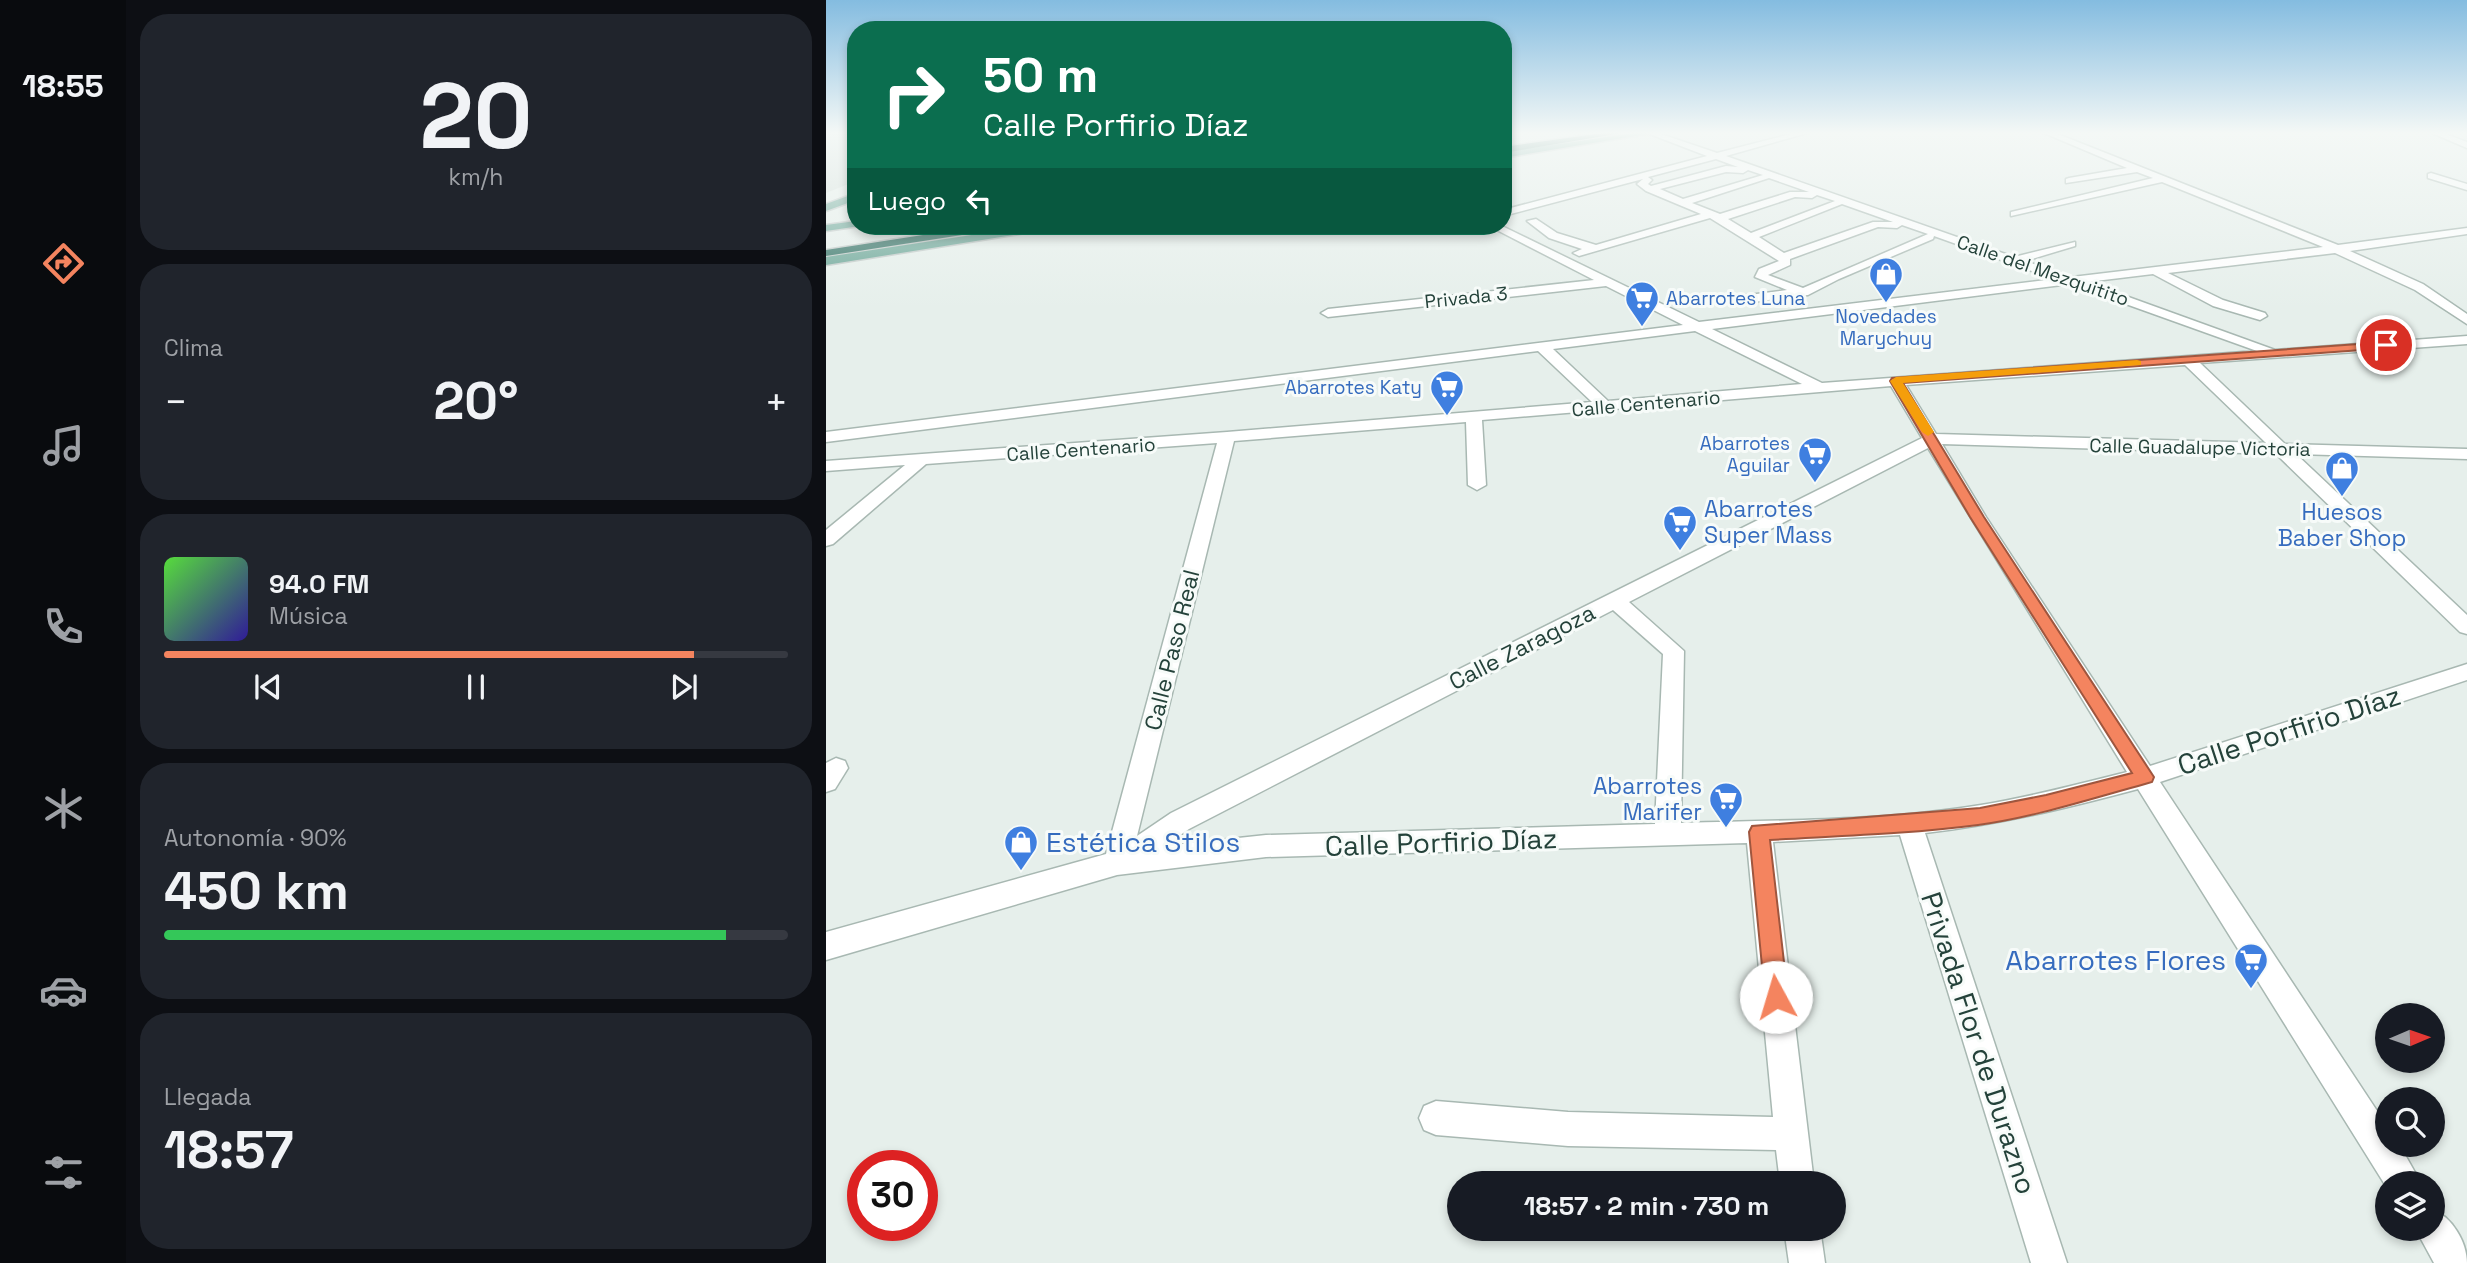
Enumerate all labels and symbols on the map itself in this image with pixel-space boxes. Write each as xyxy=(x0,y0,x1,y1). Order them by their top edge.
street label: Calle del Mezquitito xyxy=(1953,229,2132,312)
shop icon: Novedades Marychuy xyxy=(1867,255,1905,304)
supermarket icon: Abarrotes Luna xyxy=(1623,279,1661,328)
street label: Privada 3 xyxy=(1423,281,1509,314)
place label: Abarrotes Luna xyxy=(1666,286,1806,311)
place label: Novedades Marychuy xyxy=(1835,304,1937,351)
pin xyxy=(2356,315,2416,375)
supermarket icon: Abarrotes Katy xyxy=(1428,368,1466,417)
place label: Abarrotes Katy xyxy=(1285,375,1422,400)
street label: Calle Centenario xyxy=(1571,385,1721,422)
place label: Abarrotes Aguilar xyxy=(1700,431,1790,478)
street label: Calle Centenario xyxy=(1006,432,1156,467)
street label: Calle Guadalupe Victoria xyxy=(2089,433,2311,462)
supermarket icon: Abarrotes Aguilar xyxy=(1796,435,1834,484)
shop icon: Huesos Baber Shop xyxy=(2323,449,2361,498)
place label: Abarrotes Super Mass xyxy=(1704,494,1832,550)
place label: Huesos Baber Shop xyxy=(2278,497,2406,553)
supermarket icon: Abarrotes Super Mass xyxy=(1661,503,1699,552)
street label: Calle Paso Real xyxy=(1138,566,1206,734)
street label: Calle Zaragoza xyxy=(1444,597,1600,697)
street label: Calle Porfirio Díaz xyxy=(2173,677,2405,783)
place label: Abarrotes Marifer xyxy=(1593,771,1702,827)
supermarket icon: Abarrotes Marifer xyxy=(1707,780,1745,829)
street label: Calle Porfirio Díaz xyxy=(1324,820,1558,864)
shop icon: Estética Stilos xyxy=(1002,823,1040,872)
place label: Estética Stilos xyxy=(1046,824,1240,860)
street label: Privada Flor de Durazno xyxy=(1913,887,2045,1199)
supermarket icon: Abarrotes Flores xyxy=(2232,941,2270,990)
place label: Abarrotes Flores xyxy=(2005,942,2226,978)
position arrow xyxy=(1739,960,1813,1034)
north arrow xyxy=(2375,1003,2445,1073)
speed limit sign: 30 xyxy=(847,1150,938,1241)

